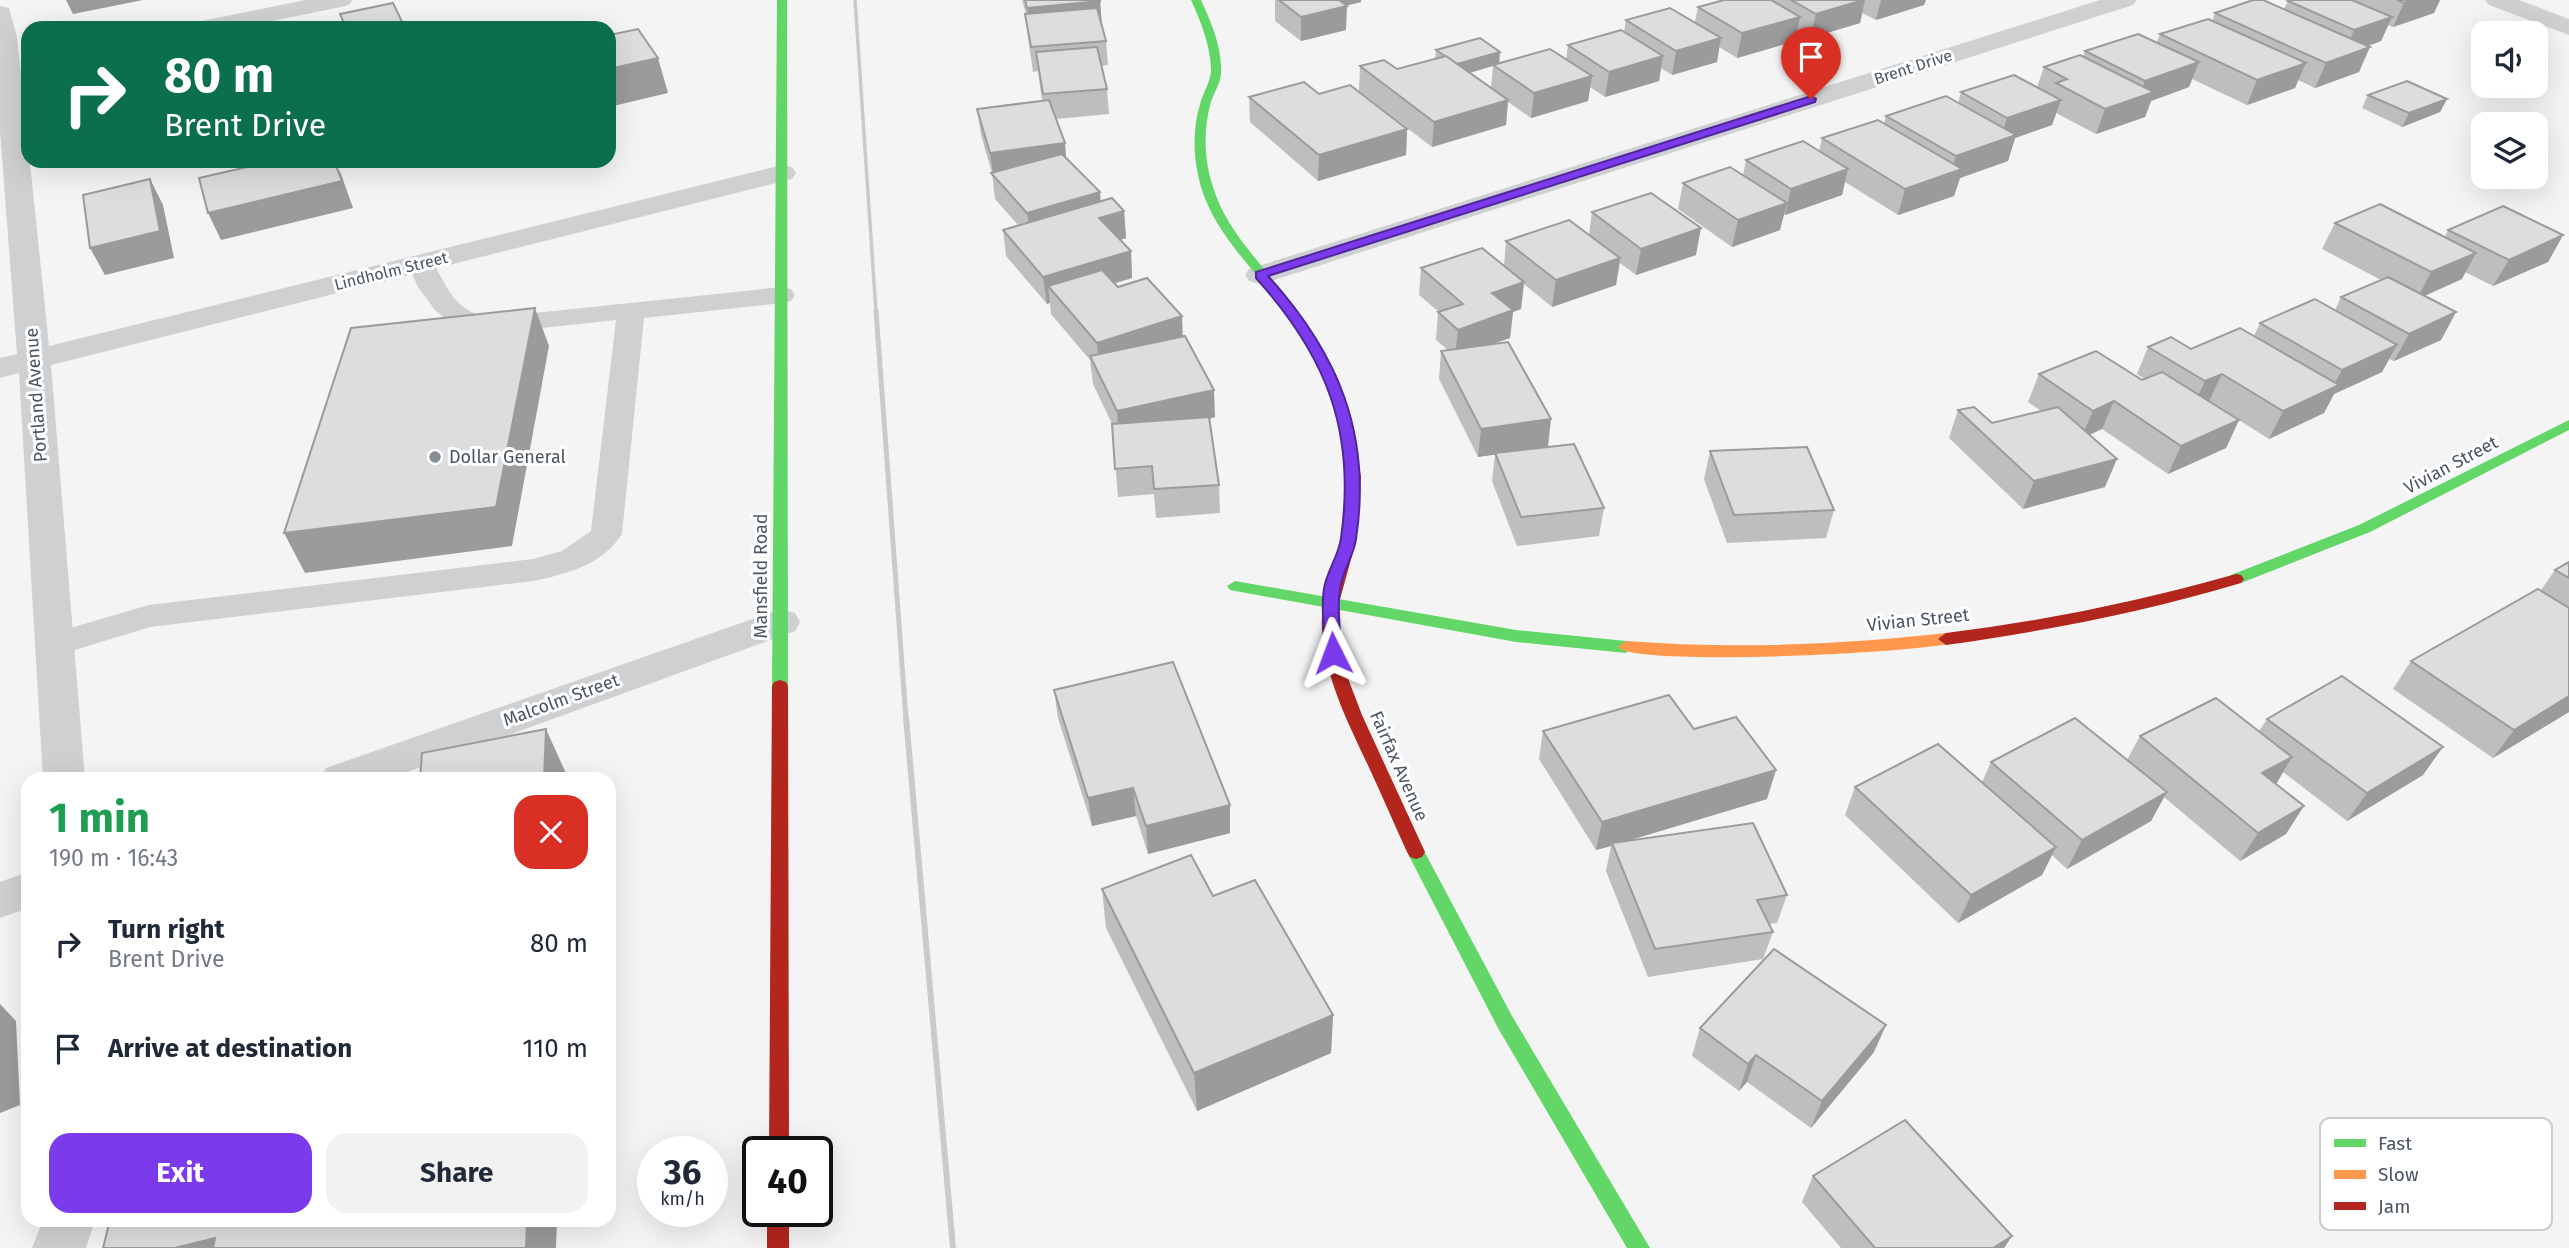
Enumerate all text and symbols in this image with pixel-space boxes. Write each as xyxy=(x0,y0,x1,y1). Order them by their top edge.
map controls xyxy=(2471,21,2548,189)
button: sound xyxy=(2471,21,2548,98)
pin xyxy=(1781,27,1841,99)
icon: arrive xyxy=(1792,38,1830,76)
street label: Brent Drive xyxy=(1872,45,1954,89)
text: 80 m xyxy=(164,46,274,105)
icon: right xyxy=(49,49,140,140)
text: Brent Drive xyxy=(164,106,326,144)
button: layers xyxy=(2471,112,2548,189)
street label: Lindholm Street xyxy=(332,248,450,294)
street label: Portland Avenue xyxy=(20,327,52,463)
street label: Vivian Street xyxy=(2400,431,2502,499)
place label: Dollar General xyxy=(449,446,566,468)
marker: Dollar General xyxy=(427,449,443,465)
street label: Mansfield Road xyxy=(750,513,772,639)
street label: Vivian Street xyxy=(1866,604,1971,636)
position arrow xyxy=(1296,616,1370,690)
street label: Malcolm Street xyxy=(500,669,622,731)
street label: Fairfax Avenue xyxy=(1365,708,1433,824)
text: 1 min xyxy=(49,793,150,843)
button: close xyxy=(514,795,588,869)
text: 190 m · 16:43 xyxy=(49,844,178,872)
text: Turn right xyxy=(108,914,225,945)
icon: right xyxy=(49,925,87,963)
text: 80 m xyxy=(530,928,588,959)
text: Brent Drive xyxy=(108,945,225,973)
icon: arrive xyxy=(49,1030,87,1068)
text: Arrive at destination xyxy=(108,1033,352,1064)
text: 110 m xyxy=(522,1033,588,1064)
legend xyxy=(2320,1118,2552,1230)
text: Fast xyxy=(2378,1132,2412,1155)
button: Exit xyxy=(49,1133,312,1213)
button: Share xyxy=(326,1133,588,1213)
speed limit sign: 40 xyxy=(742,1136,833,1227)
text: 36 xyxy=(664,1151,701,1193)
text: Slow xyxy=(2378,1163,2419,1186)
text: km/h xyxy=(660,1188,705,1210)
text: Jam xyxy=(2378,1195,2410,1218)

